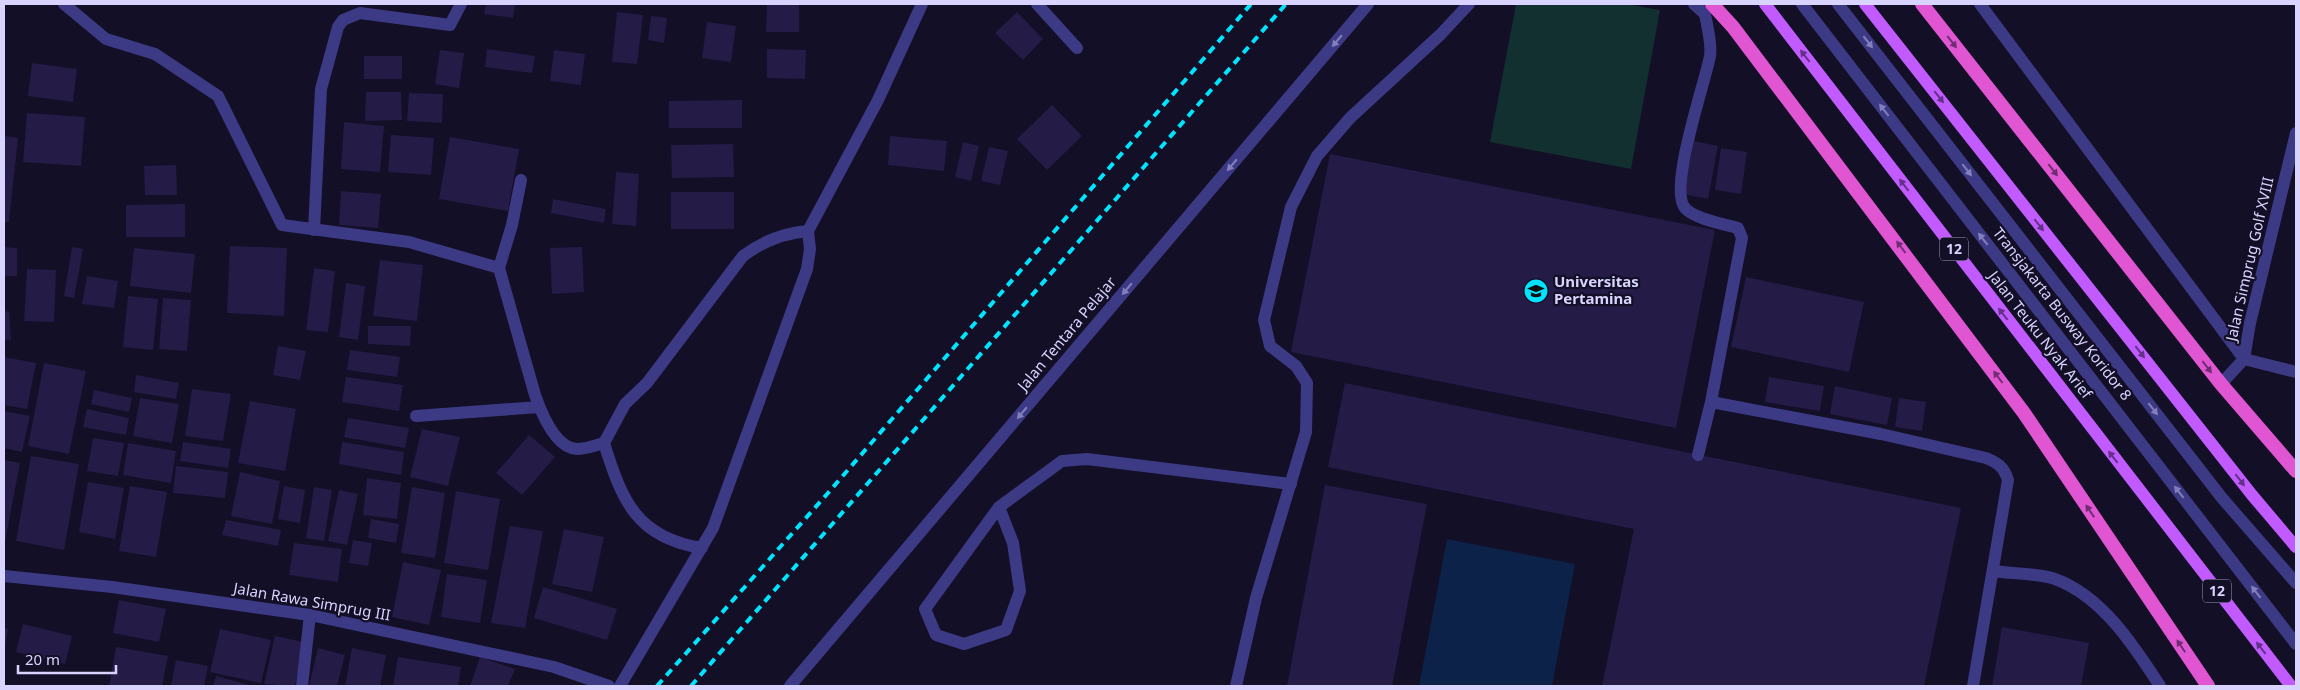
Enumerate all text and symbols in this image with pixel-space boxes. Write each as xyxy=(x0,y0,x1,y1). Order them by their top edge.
one-way arrow xyxy=(1332,35,1343,47)
one-way arrow xyxy=(1862,35,1873,48)
one-way arrow xyxy=(1947,35,1958,48)
one-way arrow xyxy=(1800,50,1811,63)
one-way arrow xyxy=(1933,90,1944,103)
one-way arrow xyxy=(1879,104,1890,117)
one-way arrow xyxy=(1226,158,1237,171)
one-way arrow xyxy=(2047,163,2058,176)
one-way arrow xyxy=(1962,164,1973,177)
street label: Jalan Simprug Golf XVIII xyxy=(2220,175,2278,345)
one-way arrow xyxy=(1899,179,1910,192)
one-way arrow xyxy=(2034,218,2045,231)
street label: Transjakarta Busway Koridor 8 xyxy=(1989,223,2137,404)
one-way arrow xyxy=(1978,233,1989,246)
road number: 12 xyxy=(1940,238,1968,260)
one-way arrow xyxy=(1895,241,1906,254)
street label: Jalan Teuku Nyak Arief xyxy=(1983,265,2097,403)
place label: Universitas Pertamina xyxy=(1554,271,1639,308)
street label: Jalan Tentara Pelajar xyxy=(1011,272,1120,396)
school or university icon: Universitas Pertamina xyxy=(1523,278,1549,304)
one-way arrow xyxy=(1121,282,1132,295)
one-way arrow xyxy=(1998,308,2009,321)
one-way arrow xyxy=(2134,346,2145,359)
one-way arrow xyxy=(2202,360,2212,374)
one-way arrow xyxy=(1993,370,2003,384)
one-way arrow xyxy=(2148,402,2159,415)
one-way arrow xyxy=(1016,406,1027,419)
one-way arrow xyxy=(2108,451,2119,464)
one-way arrow xyxy=(2235,473,2246,486)
one-way arrow xyxy=(2173,486,2184,499)
one-way arrow xyxy=(2085,504,2095,518)
street label: Jalan Rawa Simprug III xyxy=(230,577,392,625)
road number: 12 xyxy=(2203,580,2231,602)
one-way arrow xyxy=(2250,586,2261,599)
one-way arrow xyxy=(2176,639,2186,652)
scale bar xyxy=(18,642,115,674)
one-way arrow xyxy=(2256,642,2267,655)
text: 20 m xyxy=(25,649,60,669)

